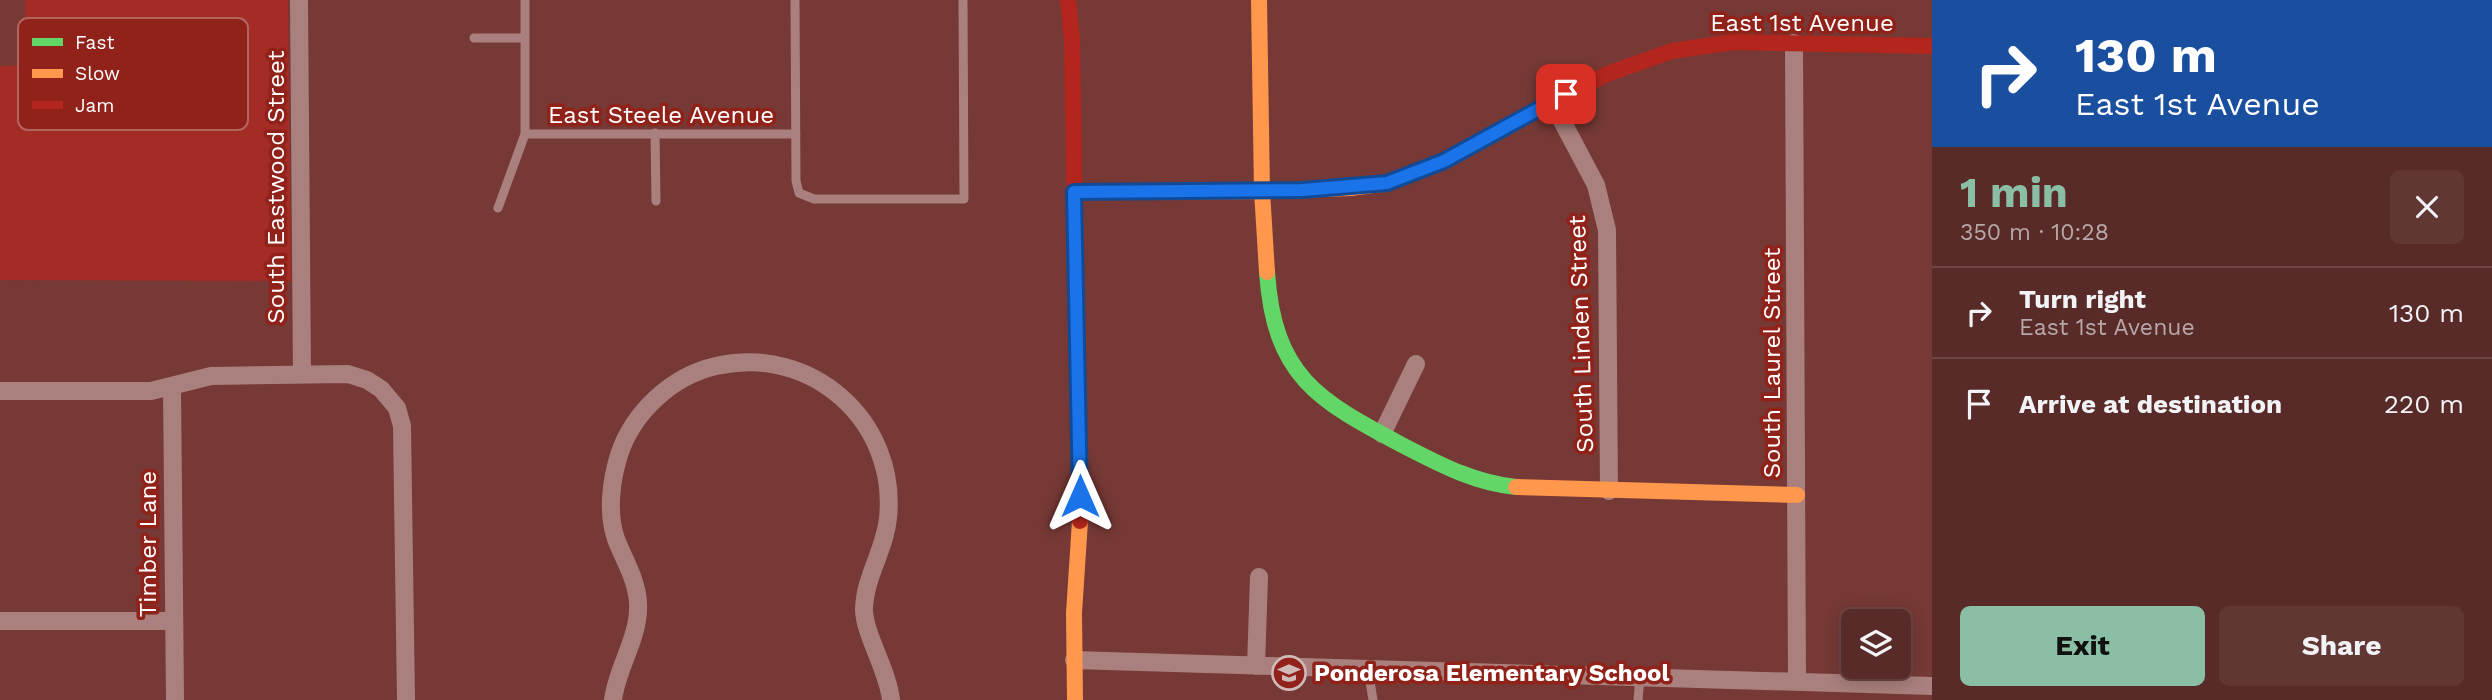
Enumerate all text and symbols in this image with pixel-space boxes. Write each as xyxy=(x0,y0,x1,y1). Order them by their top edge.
street label: East 1st Avenue xyxy=(1710,9,1894,37)
legend xyxy=(18,18,248,130)
text: 130 m xyxy=(2075,26,2217,84)
icon: right xyxy=(1960,28,2051,119)
text: Fast xyxy=(75,31,114,54)
street label: South Eastwood Street xyxy=(262,50,290,324)
text: Slow xyxy=(75,62,120,85)
pin xyxy=(1536,64,1596,124)
icon: arrive xyxy=(1547,75,1585,113)
text: East 1st Avenue xyxy=(2075,85,2320,123)
text: Jam xyxy=(75,94,114,117)
street label: East Steele Avenue xyxy=(548,101,774,129)
text: 1 min xyxy=(1960,168,2068,217)
button: close xyxy=(2390,170,2464,244)
street label: South Linden Street xyxy=(1563,215,1599,453)
text: 350 m · 10:28 xyxy=(1960,219,2109,246)
street label: South Laurel Street xyxy=(1758,248,1786,478)
text: Turn right xyxy=(2019,284,2146,314)
icon: right xyxy=(1960,294,1998,332)
text: 130 m xyxy=(2389,298,2464,328)
text: East 1st Avenue xyxy=(2019,314,2195,341)
icon: arrive xyxy=(1960,385,1998,423)
text: Arrive at destination xyxy=(2019,389,2282,419)
text: 220 m xyxy=(2384,389,2464,419)
position arrow xyxy=(1043,459,1117,533)
street label: Timber Lane xyxy=(134,471,162,617)
button: Exit xyxy=(1960,606,2205,686)
button: Share xyxy=(2219,606,2464,686)
map controls xyxy=(1841,609,1911,679)
button: layers xyxy=(1841,609,1911,679)
school or university icon: Ponderosa Elementary School xyxy=(1270,654,1308,692)
place label: Ponderosa Elementary School xyxy=(1314,659,1669,687)

